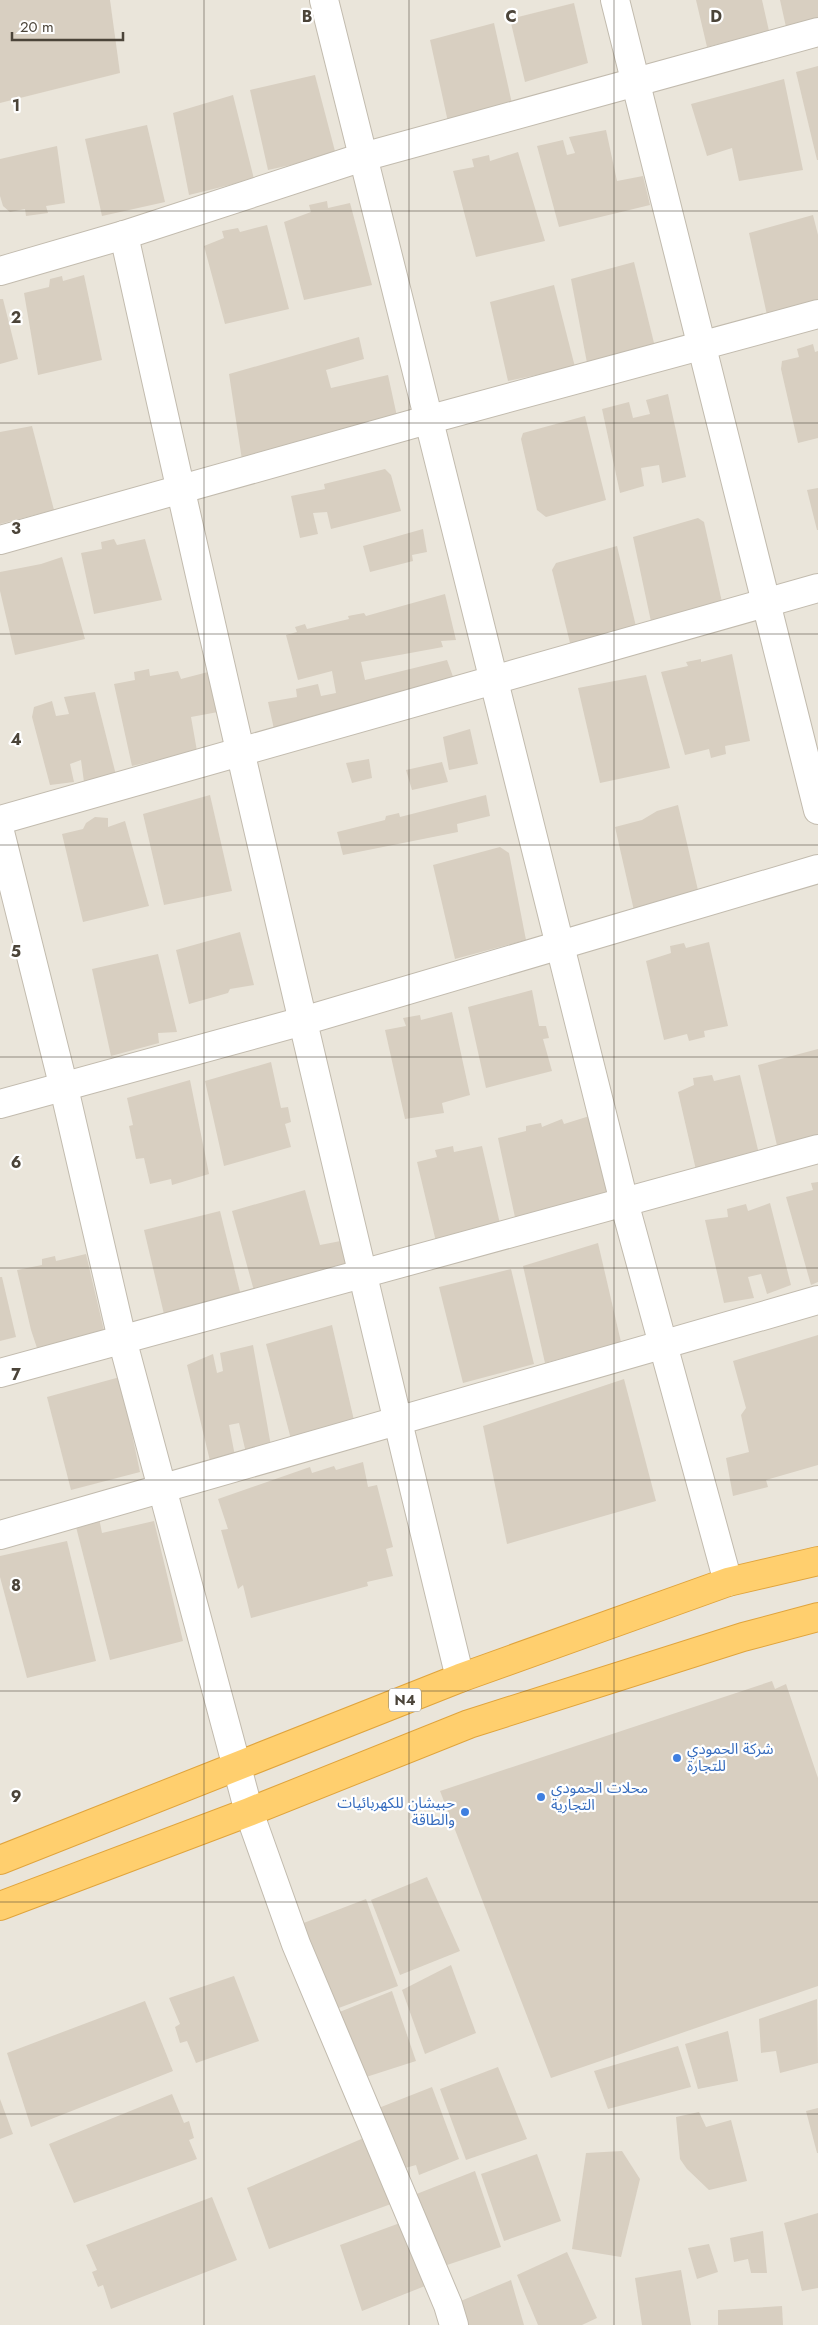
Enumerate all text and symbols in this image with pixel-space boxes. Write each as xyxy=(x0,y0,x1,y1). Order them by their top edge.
text: B xyxy=(302,5,312,28)
text: C xyxy=(505,5,517,28)
text: D xyxy=(710,5,722,28)
scale bar xyxy=(12,10,124,42)
text: 20 m xyxy=(20,16,54,38)
text: 1 xyxy=(12,94,20,117)
text: 2 xyxy=(11,306,21,329)
text: 3 xyxy=(11,517,21,540)
text: 4 xyxy=(10,728,22,751)
text: 5 xyxy=(11,940,21,963)
text: 6 xyxy=(11,1151,21,1174)
text: 7 xyxy=(11,1363,21,1386)
text: 8 xyxy=(11,1574,21,1597)
road number: N4 xyxy=(389,1688,421,1712)
place label: شركة الحمودي للتجارة xyxy=(687,1738,774,1777)
marker: شركة الحمودي للتجارة xyxy=(671,1752,683,1764)
place label: محلات الحمودي التجارية xyxy=(551,1777,648,1816)
text: 9 xyxy=(11,1785,21,1808)
marker: محلات الحمودي التجارية xyxy=(535,1791,547,1803)
place label: حبيشان للكهربائيات والطاقة xyxy=(337,1792,455,1831)
marker: حبيشان للكهربائيات والطاقة xyxy=(459,1806,471,1818)

